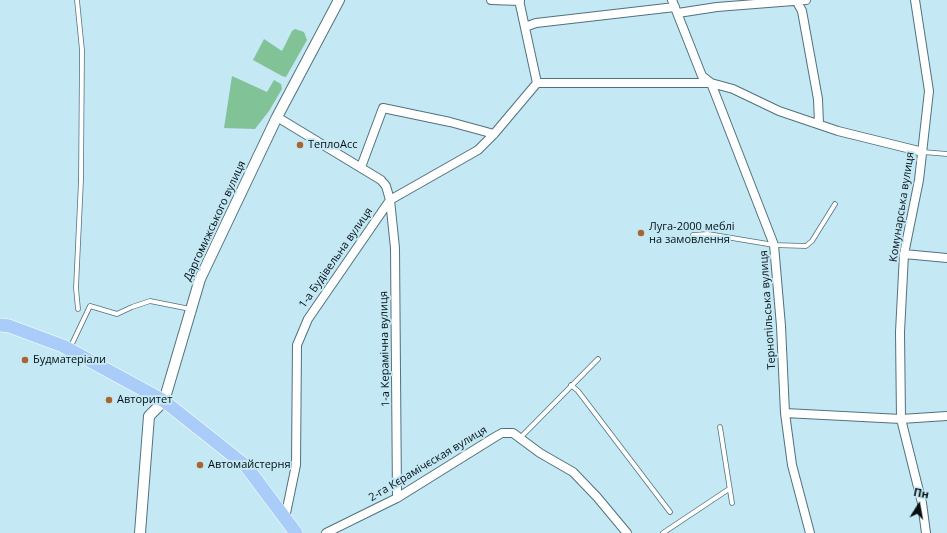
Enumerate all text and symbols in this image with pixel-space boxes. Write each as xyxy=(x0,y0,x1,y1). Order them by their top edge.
place label: ТеплоАсс xyxy=(308,138,357,152)
marker: ТеплоАсс xyxy=(295,140,305,150)
street label: Комунарська вулиця xyxy=(887,151,917,263)
street label: Даргомижського вулиця xyxy=(181,159,249,283)
street label: 1-а Будівельна вулиця xyxy=(296,205,376,311)
place label: Луга-2000 меблі на замовлення xyxy=(649,220,735,246)
marker: Луга-2000 меблі на замовлення xyxy=(636,228,646,238)
street label: Тернопільська вулиця xyxy=(757,250,779,370)
street label: 1-а Керамічна вулиця xyxy=(377,291,393,407)
place label: Будматеріали xyxy=(33,353,106,367)
marker: Будматеріали xyxy=(20,355,30,365)
place label: Авторитет xyxy=(117,393,172,407)
marker: Авторитет xyxy=(104,395,114,405)
street label: 2-га Кєрамічєская вулиця xyxy=(366,423,490,505)
place label: Автомайстерня xyxy=(208,458,291,472)
marker: Автомайстерня xyxy=(195,460,205,470)
text: Пн xyxy=(912,484,930,502)
north arrow xyxy=(899,485,939,525)

